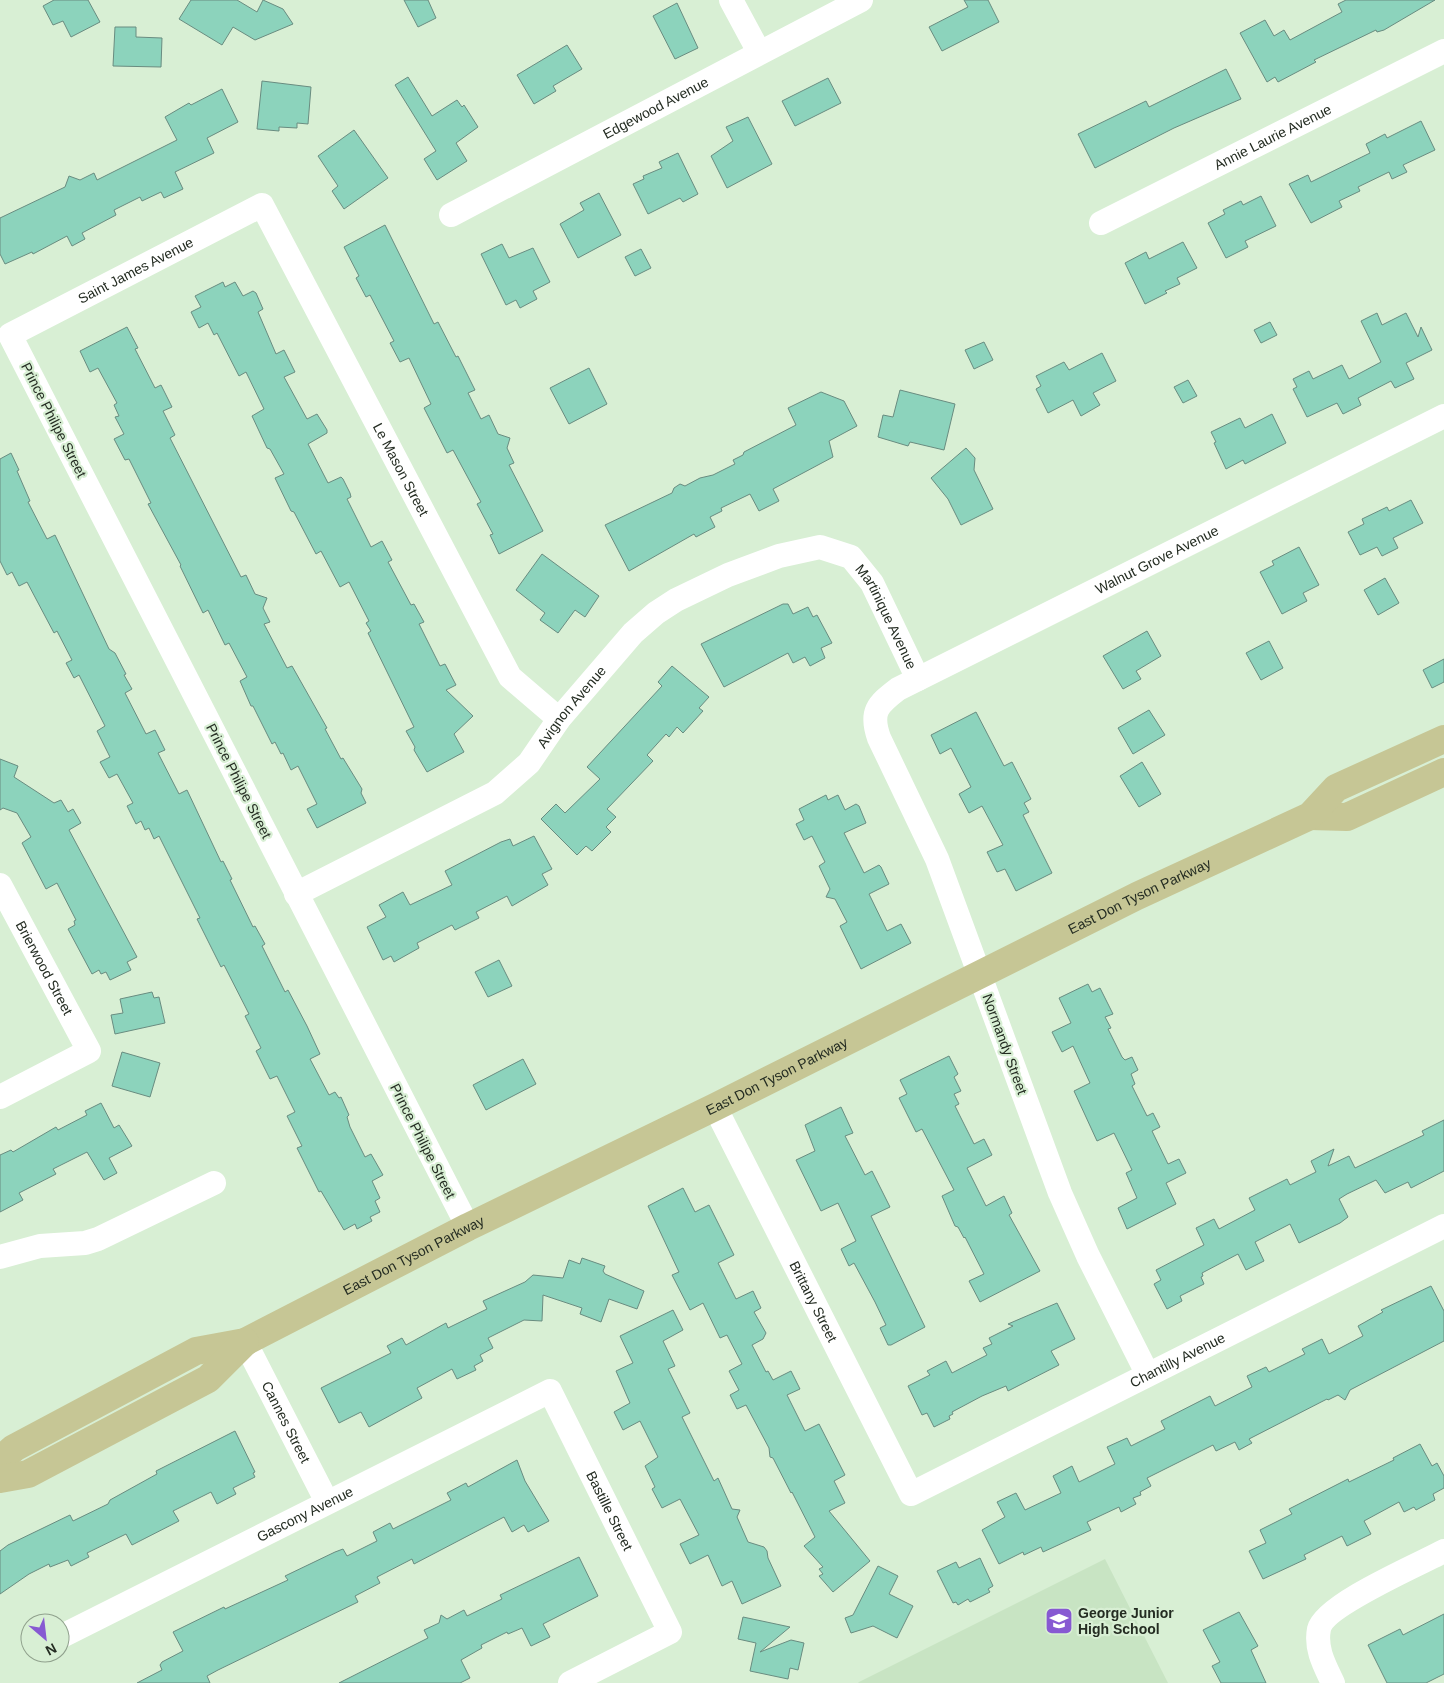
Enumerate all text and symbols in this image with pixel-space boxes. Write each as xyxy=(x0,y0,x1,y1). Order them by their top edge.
street label: Edgewood Avenue xyxy=(600,73,711,142)
street label: Annie Laurie Avenue xyxy=(1211,101,1334,173)
street label: Saint James Avenue xyxy=(75,234,196,307)
street label: Prince Philipe Street xyxy=(18,360,90,480)
street label: Le Mason Street xyxy=(370,420,432,519)
street label: Walnut Grove Avenue xyxy=(1093,522,1221,597)
street label: Martinique Avenue xyxy=(852,561,920,672)
street label: Avignon Avenue xyxy=(534,662,609,751)
street label: Prince Philipe Street xyxy=(203,721,275,841)
street label: East Don Tyson Parkway xyxy=(1065,855,1213,937)
street label: Brierwood Street xyxy=(13,918,76,1018)
street label: Normandy Street xyxy=(979,992,1031,1097)
street label: East Don Tyson Parkway xyxy=(703,1034,850,1118)
street label: Prince Philipe Street xyxy=(387,1081,459,1201)
street label: East Don Tyson Parkway xyxy=(340,1212,487,1298)
street label: Brittany Street xyxy=(786,1258,841,1345)
street label: Chantilly Avenue xyxy=(1127,1329,1228,1391)
street label: Cannes Street xyxy=(258,1379,314,1466)
street label: Bastille Street xyxy=(583,1468,636,1553)
street label: Gascony Avenue xyxy=(254,1483,356,1545)
place label: George Junior High School xyxy=(1078,1605,1174,1637)
school or university icon: George Junior High School xyxy=(1044,1606,1074,1636)
north arrow xyxy=(20,1613,70,1663)
text: N xyxy=(43,1640,59,1659)

